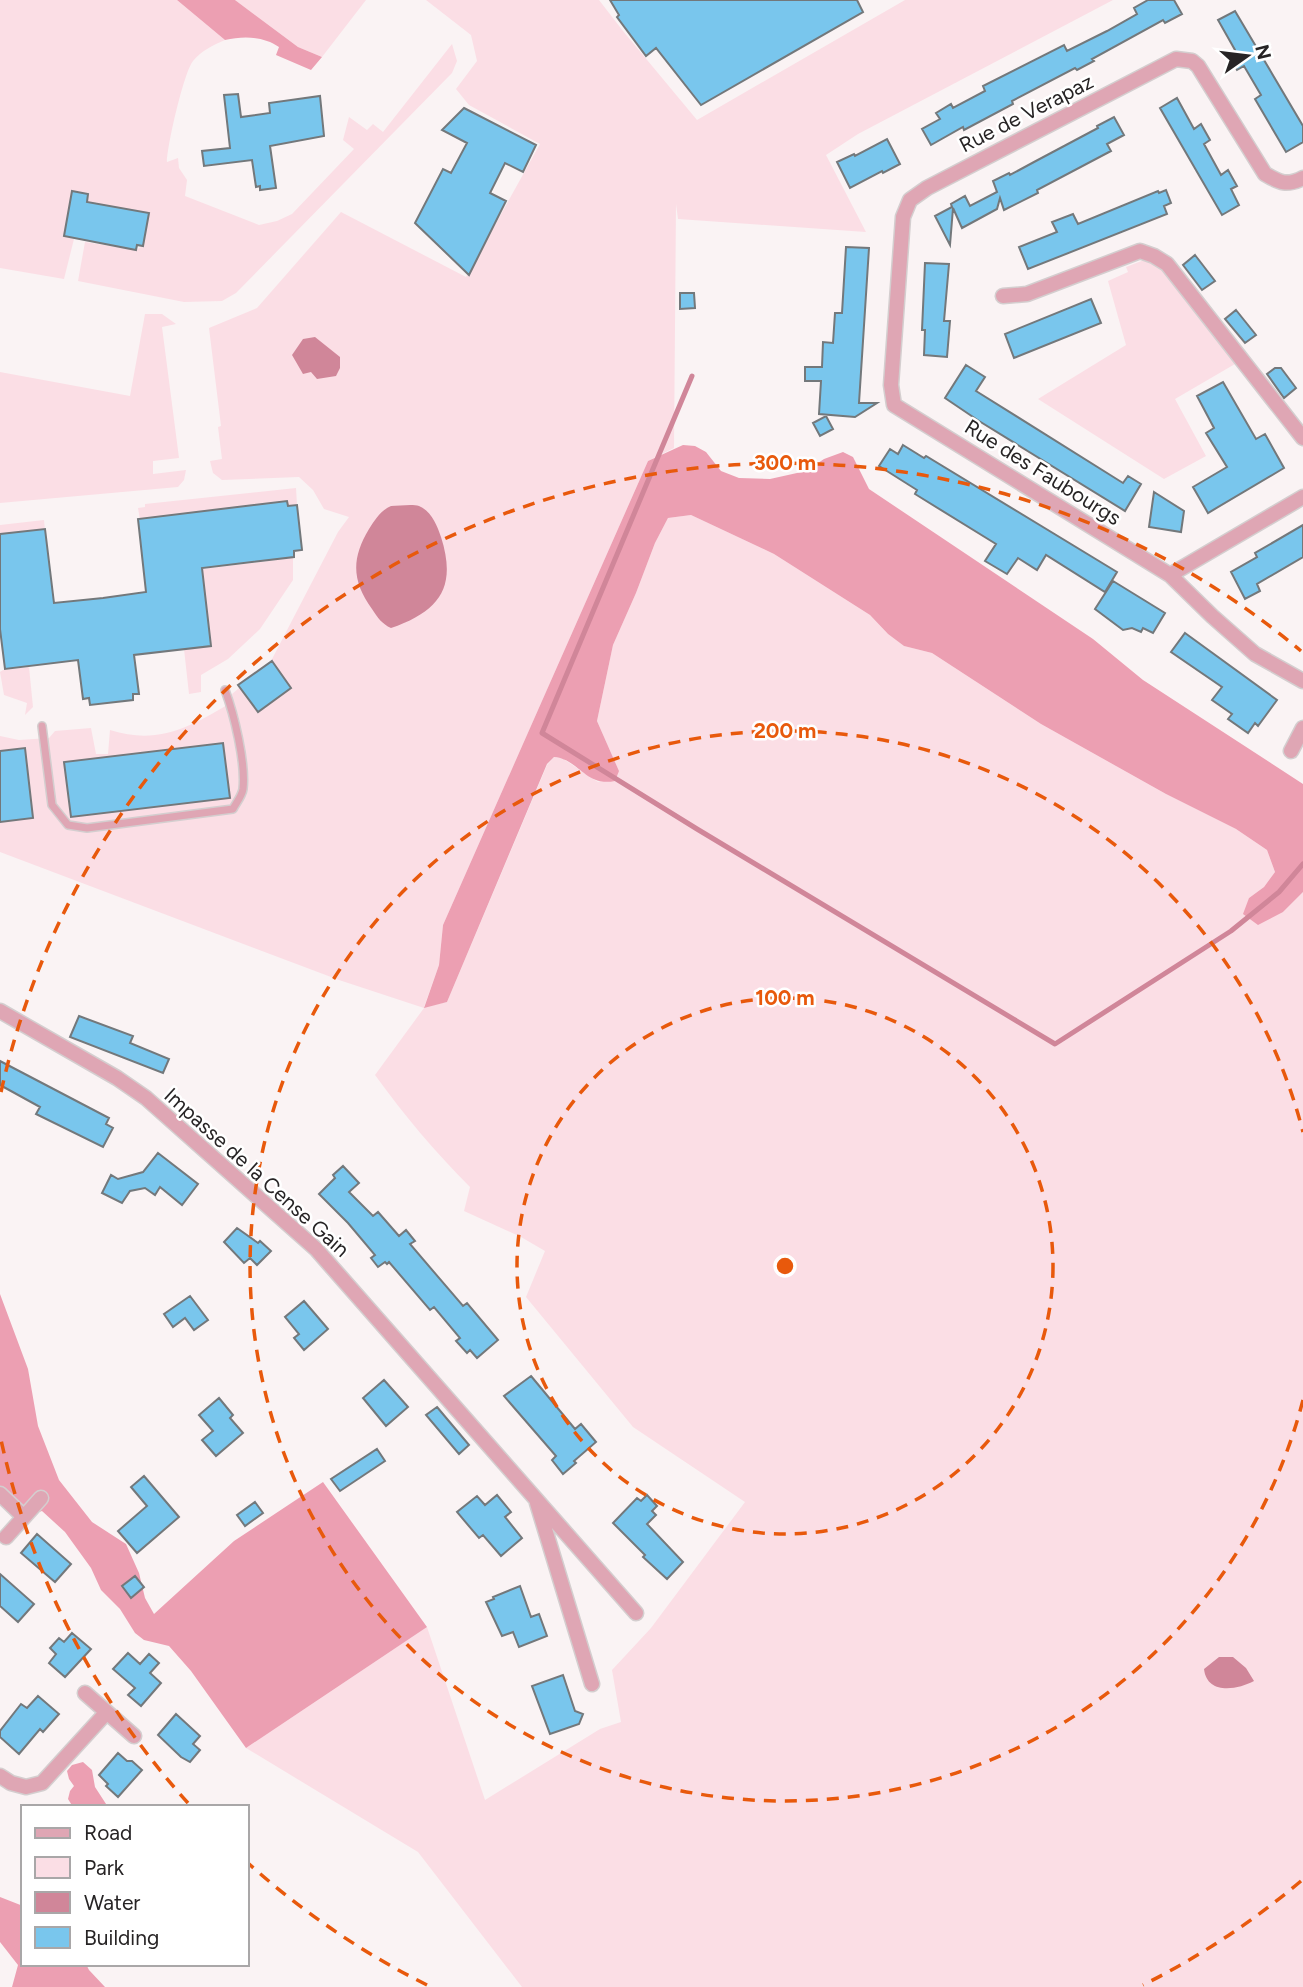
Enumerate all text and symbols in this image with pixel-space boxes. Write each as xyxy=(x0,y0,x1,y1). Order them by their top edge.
north arrow xyxy=(1212,21,1282,91)
text: N xyxy=(1250,42,1276,62)
street label: Rue de Verapaz xyxy=(955,69,1097,157)
street label: Rue des Faubourgs xyxy=(960,414,1126,530)
text: 300 m xyxy=(754,450,816,475)
text: 200 m xyxy=(754,718,816,743)
text: 100 m xyxy=(755,985,815,1010)
street label: Impasse de la Cense Gain xyxy=(159,1082,355,1262)
centre of rings xyxy=(773,1254,797,1278)
legend xyxy=(21,1805,248,1966)
text: Road xyxy=(84,1820,132,1845)
text: Park xyxy=(84,1855,125,1880)
text: Water xyxy=(84,1890,140,1915)
text: Building xyxy=(84,1925,159,1950)

